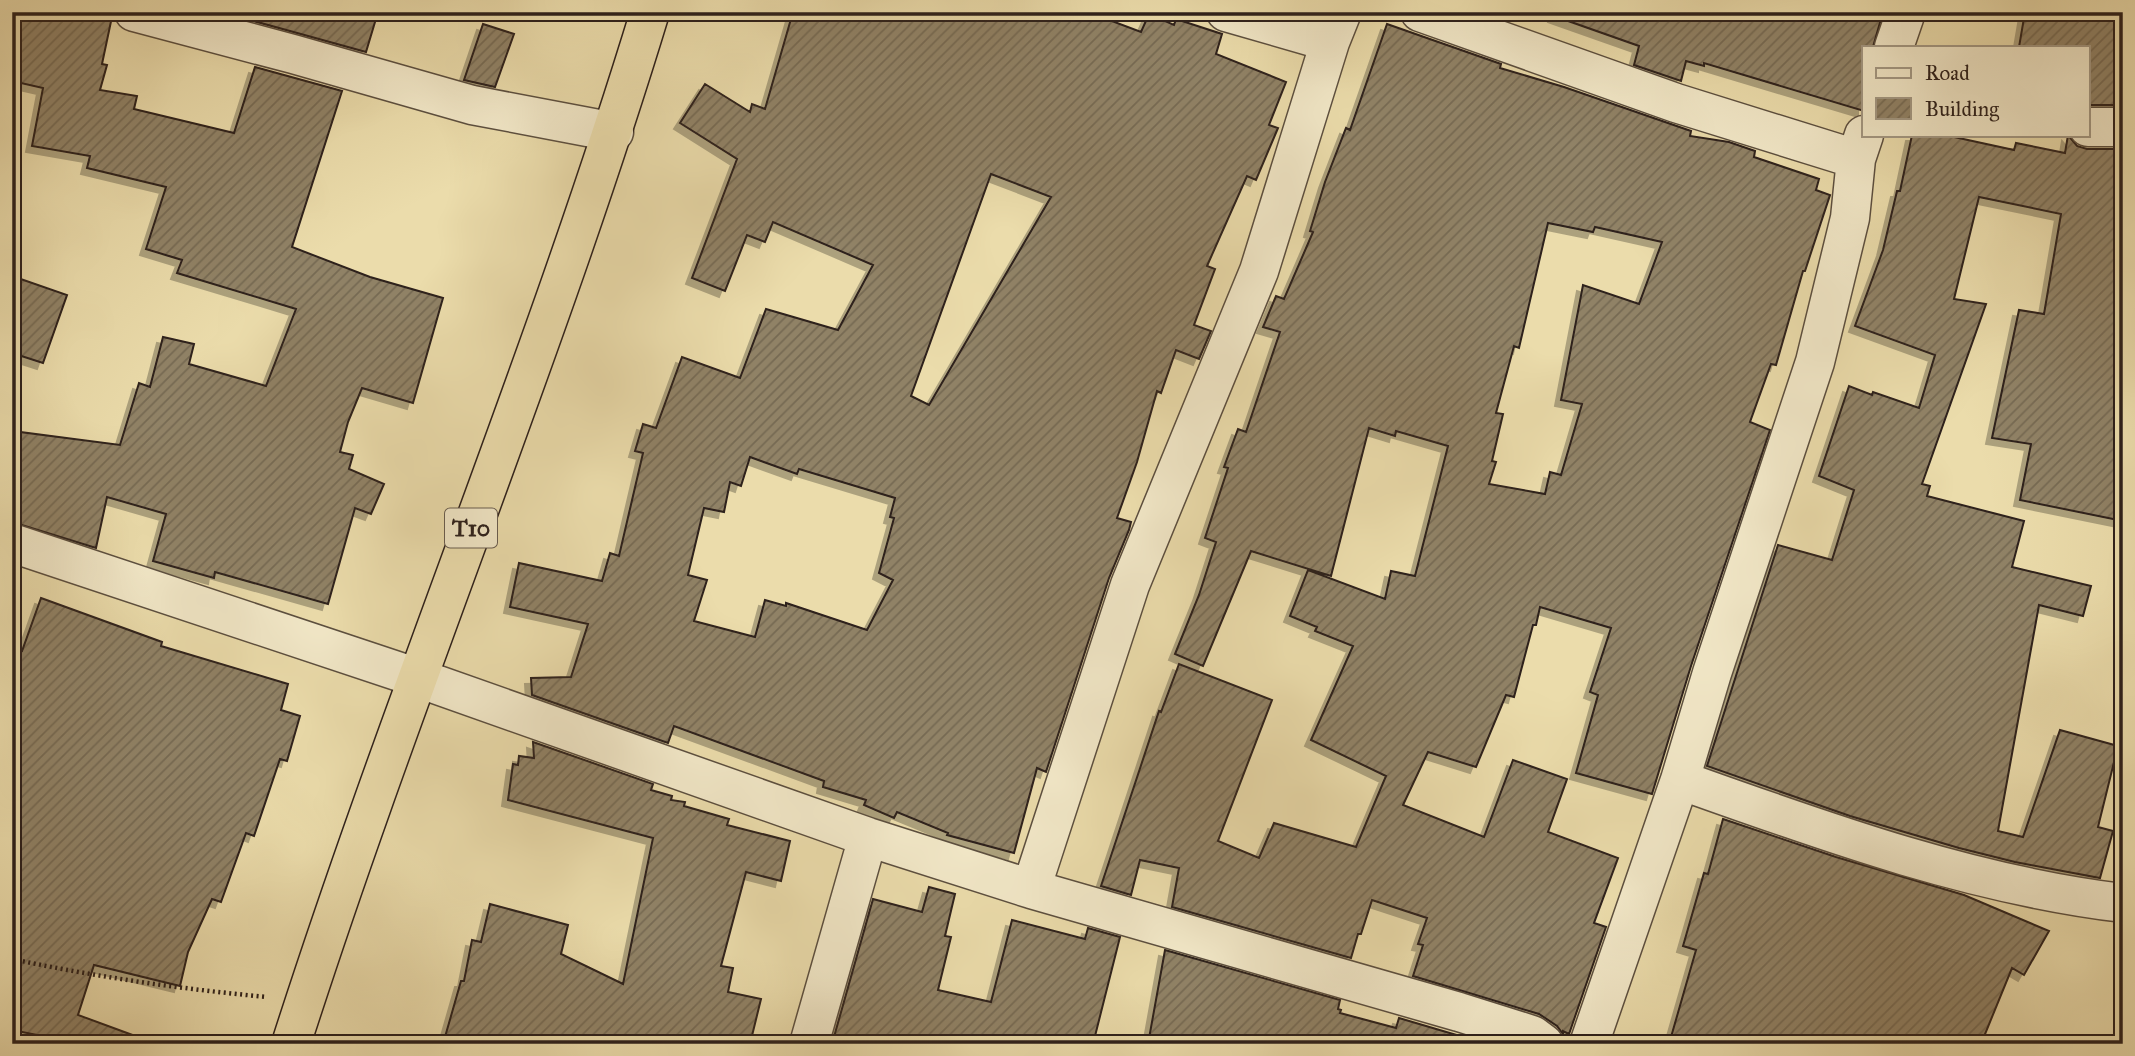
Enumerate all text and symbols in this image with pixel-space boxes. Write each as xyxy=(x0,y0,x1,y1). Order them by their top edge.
legend xyxy=(1862,46,2090,136)
text: Road xyxy=(1925,60,1970,86)
text: Building xyxy=(1925,96,1999,122)
road number: T10 xyxy=(445,508,497,548)

